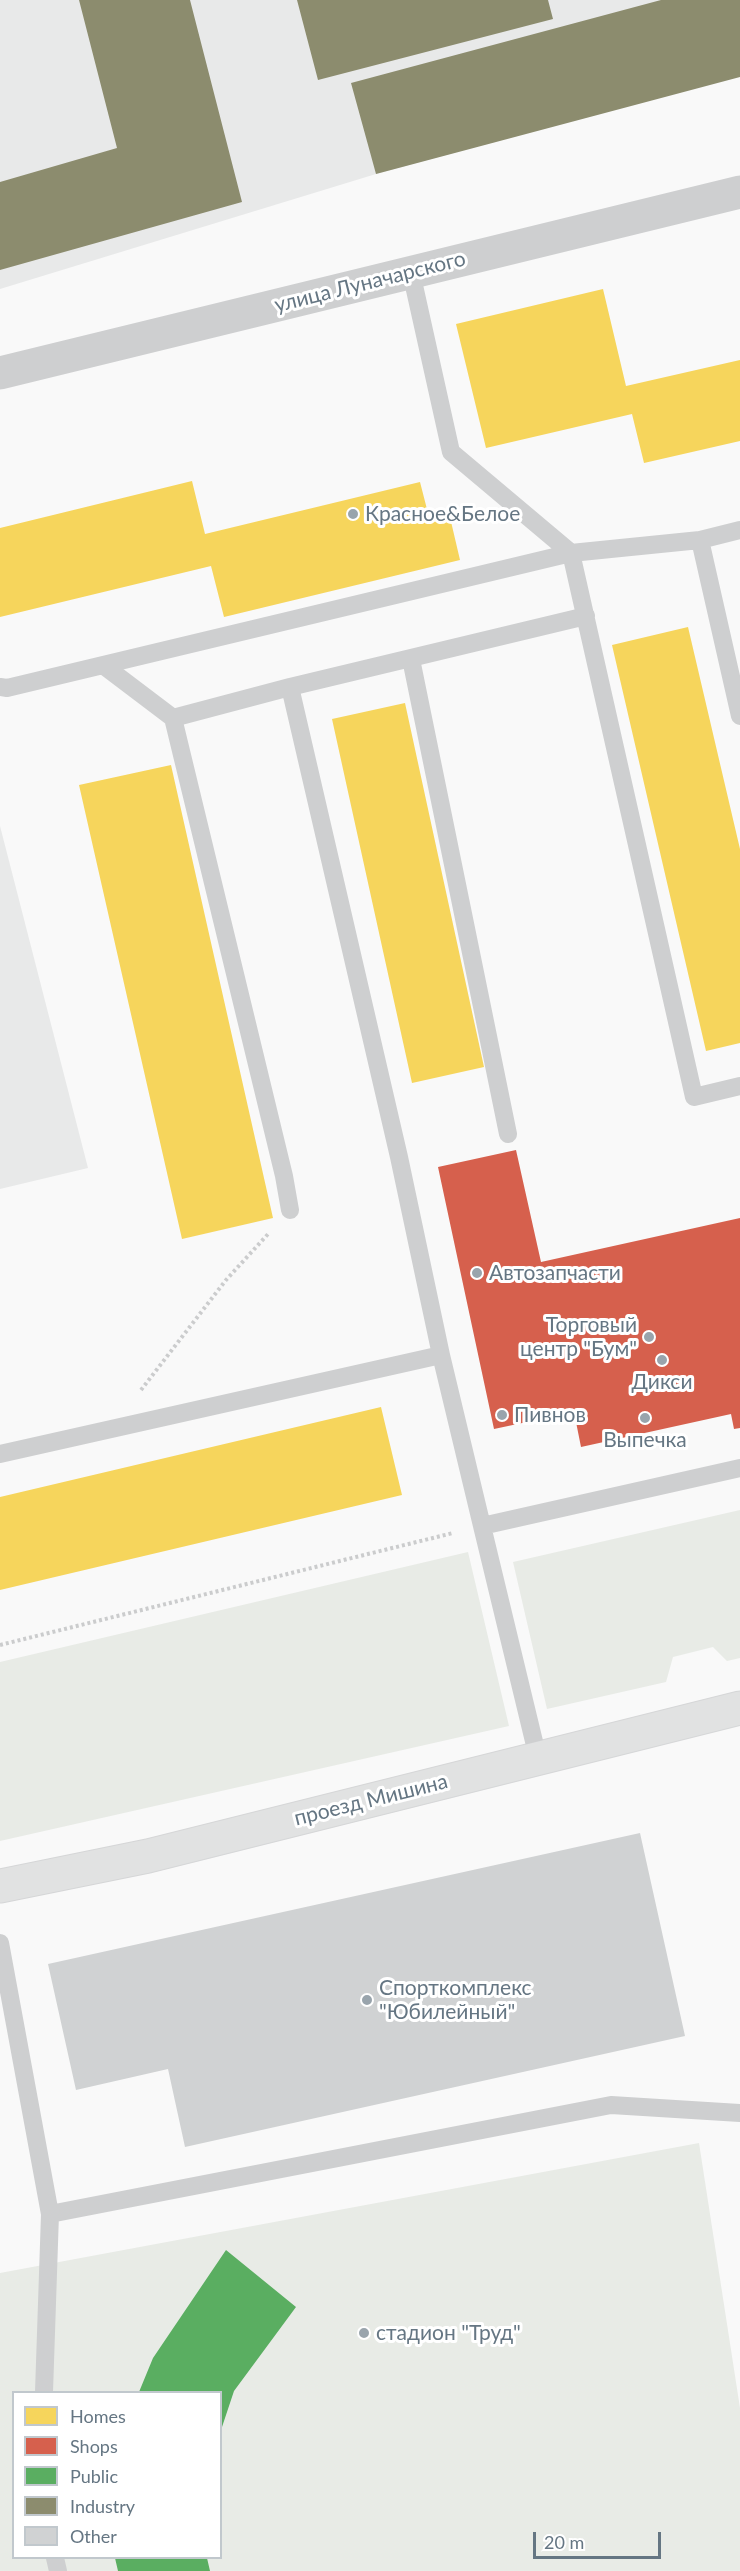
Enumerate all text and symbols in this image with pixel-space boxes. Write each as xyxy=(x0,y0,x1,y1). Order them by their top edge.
street label: улица Луначарского xyxy=(272,246,468,318)
place label: Красное&Белое xyxy=(365,501,520,527)
marker: Красное&Белое xyxy=(346,507,360,521)
place label: Автозапчасти xyxy=(489,1260,621,1286)
marker: Автозапчасти xyxy=(470,1266,484,1280)
place label: Торговый центр "Бум" xyxy=(520,1312,637,1362)
marker: Торговый центр "Бум" xyxy=(642,1330,656,1344)
marker: Дикси xyxy=(655,1353,669,1367)
place label: Дикси xyxy=(632,1369,692,1395)
place label: Пивнов xyxy=(514,1402,586,1428)
marker: Пивнов xyxy=(495,1408,509,1422)
marker: Выпечка xyxy=(638,1411,652,1425)
place label: Выпечка xyxy=(603,1427,687,1453)
street label: проезд Мишина xyxy=(292,1769,450,1831)
place label: Спорткомплекс "Юбилейный" xyxy=(379,1975,532,2025)
marker: Спорткомплекс "Юбилейный" xyxy=(360,1993,374,2007)
place label: стадион "Труд" xyxy=(376,2320,521,2346)
marker: стадион "Труд" xyxy=(357,2326,371,2340)
legend xyxy=(12,2391,222,2559)
text: Homes xyxy=(70,2405,126,2427)
text: Shops xyxy=(70,2435,118,2457)
text: Public xyxy=(70,2465,118,2487)
text: Industry xyxy=(70,2495,135,2517)
scale bar xyxy=(536,2520,664,2558)
text: Other xyxy=(70,2525,117,2547)
text: 20 m xyxy=(544,2531,584,2553)

